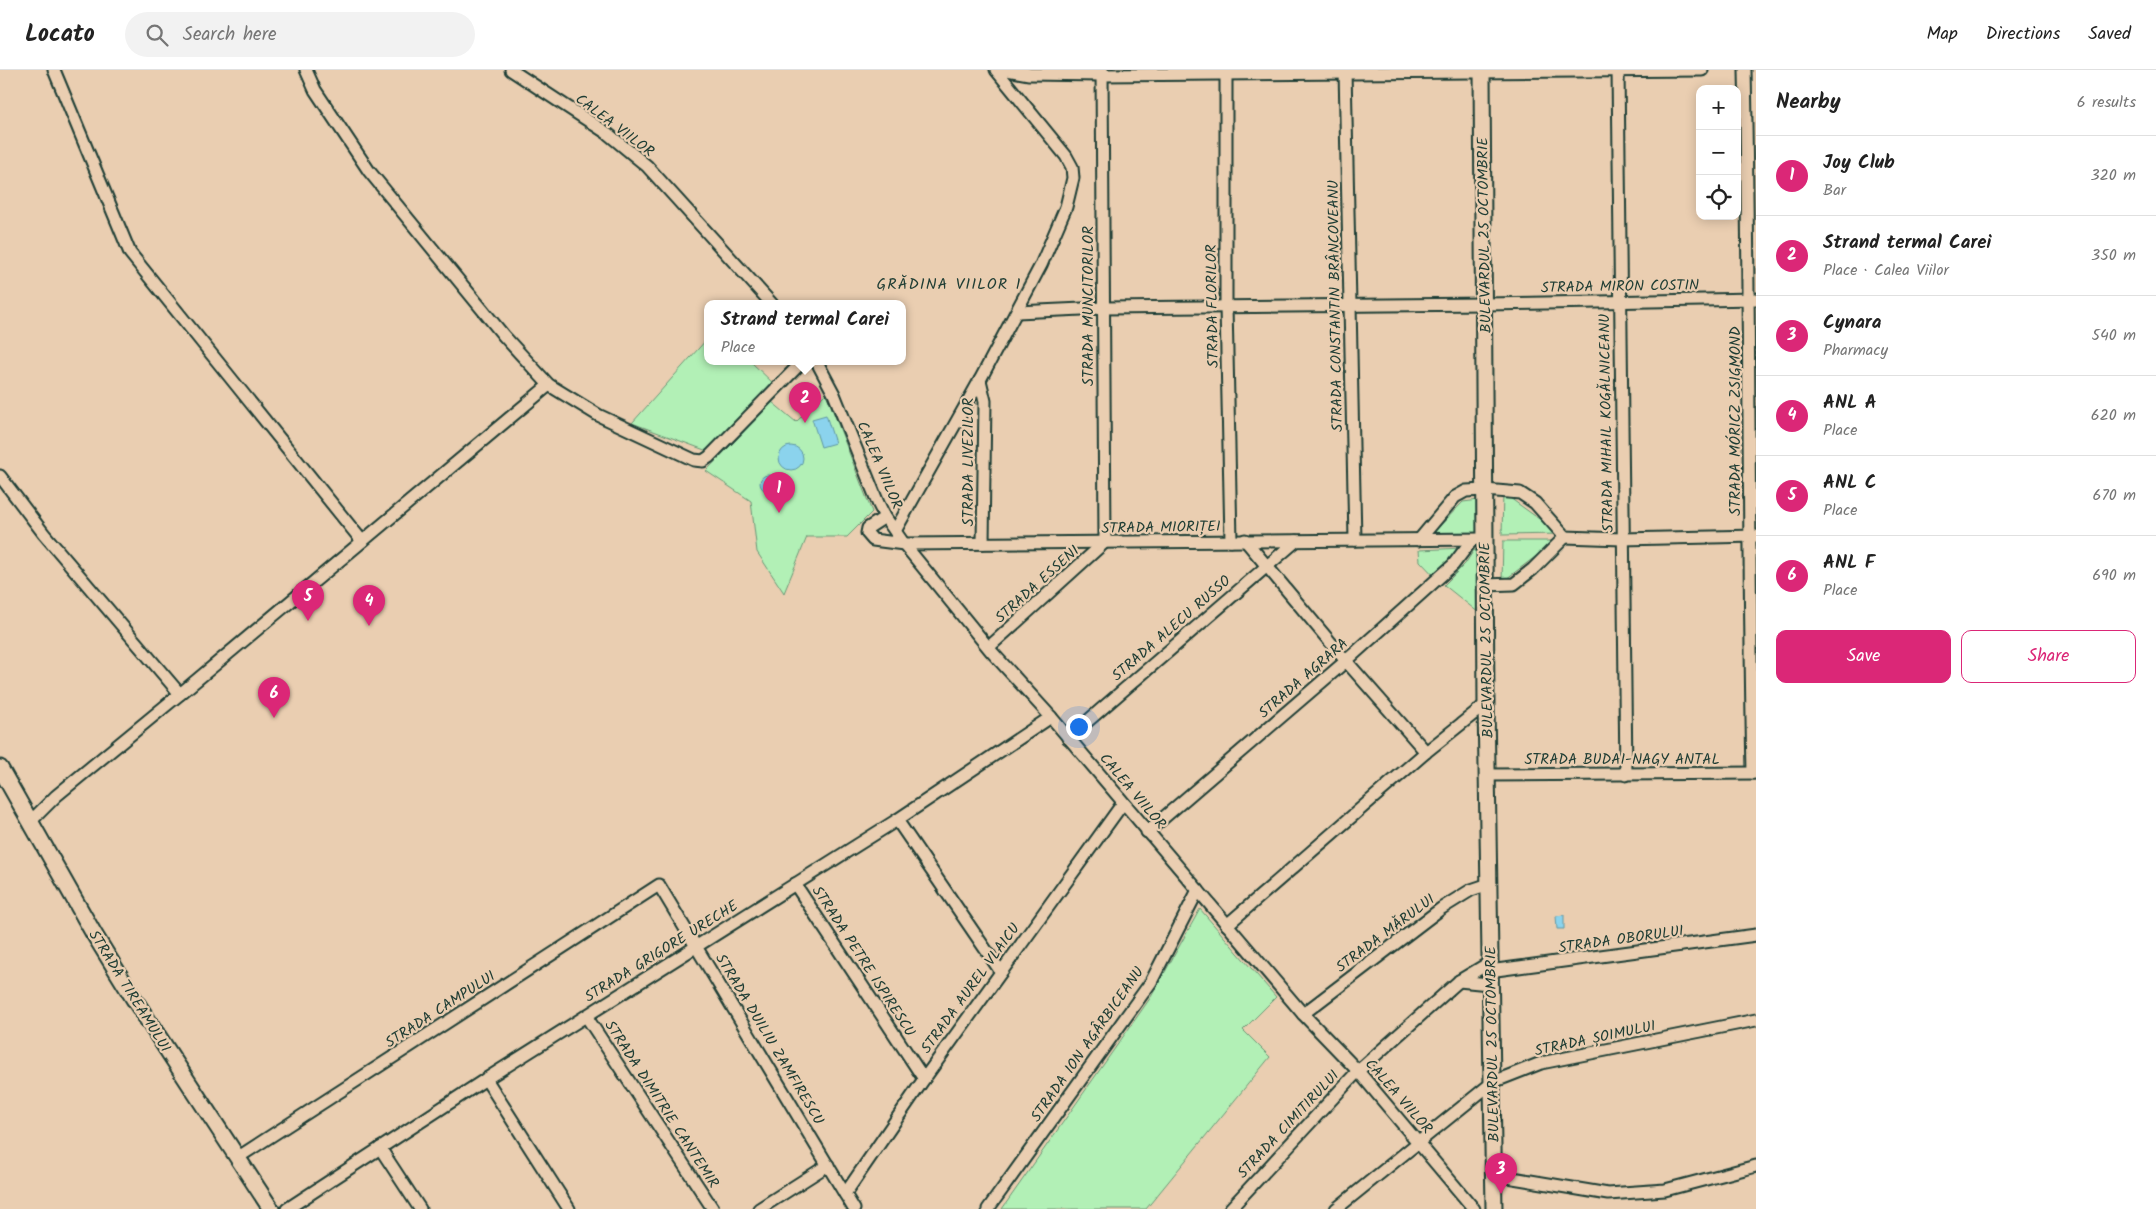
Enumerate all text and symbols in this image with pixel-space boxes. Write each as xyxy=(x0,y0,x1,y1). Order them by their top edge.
search box xyxy=(125,12,475,57)
text: Locato xyxy=(25,15,95,54)
text: Search here xyxy=(183,20,276,50)
text: Map xyxy=(1926,20,1958,49)
text: Directions xyxy=(1986,20,2060,49)
text: Saved xyxy=(2088,20,2131,49)
icon: search xyxy=(143,21,171,49)
map controls xyxy=(1696,85,1741,220)
button: + xyxy=(1696,85,1741,130)
text: Nearby xyxy=(1776,86,1841,119)
street label: CALEA VIILOR xyxy=(570,88,659,164)
text: 6 results xyxy=(2077,90,2136,115)
button: − xyxy=(1696,130,1741,175)
street label: BULEVARDUL 25 OCTOMBRIE xyxy=(1471,136,1499,333)
text: Joy Club xyxy=(1823,148,1895,178)
text: 1 xyxy=(1790,163,1794,188)
text: 320 m xyxy=(2090,163,2136,188)
button: locate xyxy=(1696,175,1741,220)
text: Bar xyxy=(1823,178,1846,203)
street label: STRADA CONSTANTIN BRÂNCOVEANU xyxy=(1322,180,1350,432)
street label: STRADA MUNCITORILOR xyxy=(1077,226,1101,386)
text: Strand termal Carei xyxy=(1823,228,1992,258)
text: 2 xyxy=(1787,243,1797,268)
text: 350 m xyxy=(2091,243,2136,268)
street label: STRADA FLORILOR xyxy=(1200,244,1226,368)
text: Place · Calea Viilor xyxy=(1823,258,1949,283)
district label: GRĂDINA VIILOR 1 xyxy=(877,272,1021,297)
street label: STRADA MIRON COSTIN xyxy=(1541,274,1699,300)
popup xyxy=(704,300,906,365)
text: Strand termal Carei xyxy=(721,305,889,335)
text: Cynara xyxy=(1823,308,1881,338)
street label: STRADA MIHAIL KOGĂLNICEANU xyxy=(1593,313,1621,532)
text: 3 xyxy=(1788,323,1796,348)
text: 540 m xyxy=(2091,323,2136,348)
street label: STRADA MÓRICZ ZSIGMOND xyxy=(1724,326,1748,516)
text: Place xyxy=(721,335,755,360)
text: Pharmacy xyxy=(1823,338,1888,363)
pin: 2 xyxy=(789,382,821,423)
text: ANL A xyxy=(1823,388,1877,418)
street label: STRADA LIVEZILOR xyxy=(957,398,981,526)
text: 4 xyxy=(1788,403,1796,428)
text: 620 m xyxy=(2091,403,2136,428)
street label: CALEA VIILOR xyxy=(850,418,909,513)
text: Place xyxy=(1823,418,1857,443)
text: ANL C xyxy=(1823,468,1876,498)
pin: 1 xyxy=(763,472,795,513)
text: 5 xyxy=(1788,483,1796,508)
text: 670 m xyxy=(2093,483,2136,508)
text: Place xyxy=(1823,498,1857,523)
street label: STRADA MIORIȚEI xyxy=(1101,515,1221,541)
street label: STRADA ESSENI xyxy=(990,540,1086,629)
street label: BULEVARDUL 25 OCTOMBRIE xyxy=(1473,541,1501,738)
text: ANL F xyxy=(1823,548,1875,578)
text: 6 xyxy=(1788,563,1796,588)
text: 690 m xyxy=(2092,563,2136,588)
street label: STRADA ALECU RUSSO xyxy=(1107,570,1237,688)
text: Place xyxy=(1823,578,1857,603)
pin: 5 xyxy=(292,580,324,621)
pin: 4 xyxy=(353,585,385,626)
button: Save xyxy=(1776,630,1951,683)
button: Share xyxy=(1961,630,2136,683)
street label: STRADA AGRARA xyxy=(1253,633,1354,725)
pin: 6 xyxy=(258,677,290,718)
your location xyxy=(1066,714,1092,740)
street label: CALEA VIILOR xyxy=(1093,748,1172,835)
street label: STRADA BUDAI-NAGY ANTAL xyxy=(1524,748,1720,772)
street label: STRADA PETRE ISPIRESCU xyxy=(805,881,921,1042)
street label: STRADA MĂRULUI xyxy=(1331,888,1441,979)
street label: STRADA GRIGORE URECHE xyxy=(580,894,744,1009)
street label: STRADA AUREL VLAICU xyxy=(915,918,1027,1059)
street label: STRADA OBORULUI xyxy=(1557,919,1686,961)
street label: STRADA TIREAMULUI xyxy=(82,926,177,1058)
street label: BULEVARDUL 25 OCTOMBRIE xyxy=(1479,945,1507,1142)
street label: STRADA DUILIU ZAMFIRESCU xyxy=(708,949,830,1130)
street label: STRADA ION AGÂRBICEANU xyxy=(1025,962,1151,1127)
street label: STRADA CAMPULUI xyxy=(381,965,501,1055)
street label: STRADA ȘOIMULUI xyxy=(1532,1014,1658,1064)
street label: STRADA DIMITRIE CANTEMIR xyxy=(598,1016,725,1193)
street label: CALEA VIILOR xyxy=(1358,1053,1438,1140)
street label: STRADA CIMITIRULUI xyxy=(1232,1065,1346,1184)
pin: 3 xyxy=(1485,1153,1517,1194)

